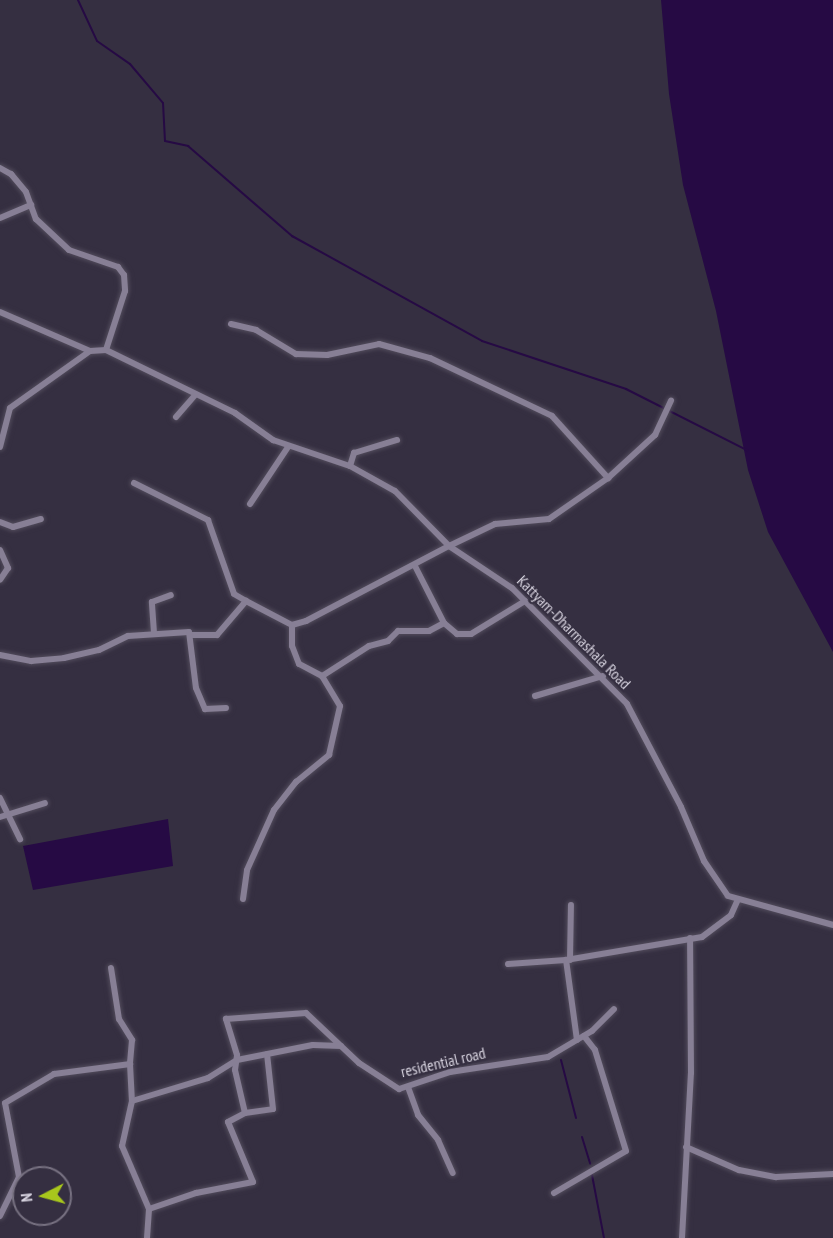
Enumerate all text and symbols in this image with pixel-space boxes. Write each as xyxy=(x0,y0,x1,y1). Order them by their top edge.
street label: Kattyam-Dharmashala Road xyxy=(513,571,635,693)
street label: residential road xyxy=(399,1043,487,1081)
north arrow xyxy=(12,1166,72,1226)
text: N xyxy=(16,1192,36,1203)

